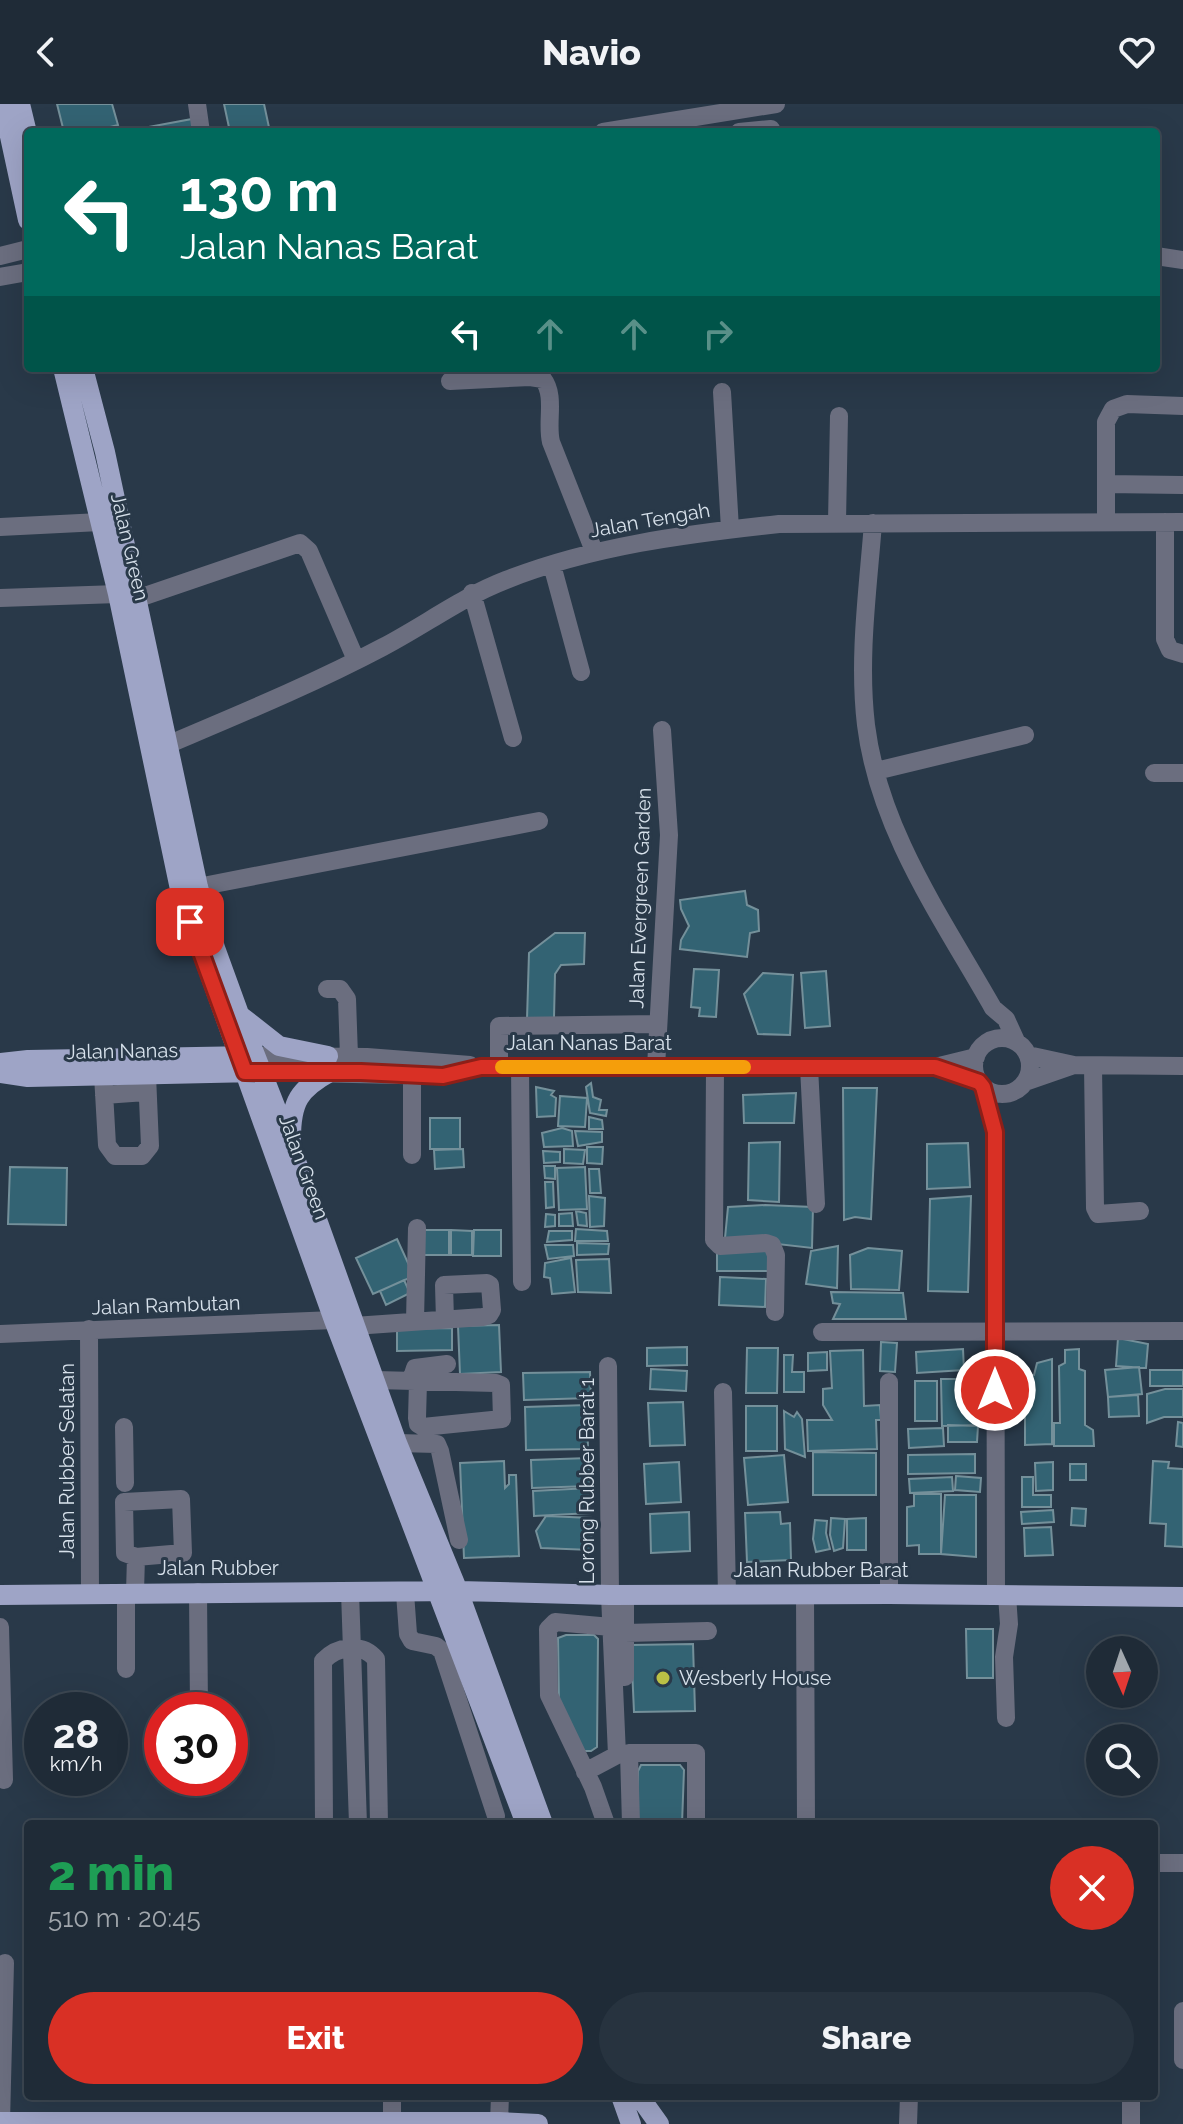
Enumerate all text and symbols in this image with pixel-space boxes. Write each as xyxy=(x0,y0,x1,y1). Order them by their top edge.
icon: back xyxy=(24,30,68,74)
icon: heart xyxy=(1115,30,1159,74)
text: Navio xyxy=(542,31,641,73)
text: 130 m xyxy=(180,158,339,224)
icon: left xyxy=(48,160,152,264)
text: Jalan Nanas Barat xyxy=(180,225,478,267)
icon: left xyxy=(444,312,488,356)
icon: ahead xyxy=(528,312,572,356)
icon: ahead xyxy=(612,312,656,356)
icon: right xyxy=(696,312,740,356)
street label: Jalan Green xyxy=(106,491,154,603)
street label: Jalan Tengah xyxy=(588,498,712,542)
street label: Jalan Evergreen Garden xyxy=(624,787,656,1009)
pin xyxy=(156,888,224,956)
icon: arrive xyxy=(168,900,212,944)
street label: Jalan Nanas Barat xyxy=(506,1031,672,1055)
street label: Jalan Nanas xyxy=(66,1038,178,1064)
street label: Jalan Green xyxy=(274,1111,334,1223)
street label: Jalan Rambutan xyxy=(91,1290,241,1320)
position arrow xyxy=(953,1348,1037,1432)
street label: Jalan Rubber Selatan xyxy=(55,1363,79,1559)
street label: Lorong Rubber Barat 1 xyxy=(575,1377,599,1584)
street label: Jalan Rubber xyxy=(157,1556,279,1580)
street label: Jalan Rubber Barat xyxy=(733,1558,909,1582)
north arrow xyxy=(1086,1636,1158,1708)
map controls xyxy=(1086,1636,1158,1796)
place label: Wesberly House xyxy=(679,1666,832,1690)
marker: Wesberly House xyxy=(654,1669,672,1687)
speed limit sign: 30 xyxy=(144,1692,248,1796)
text: 28 xyxy=(53,1710,99,1757)
button: search xyxy=(1086,1724,1158,1796)
text: km/h xyxy=(50,1752,102,1776)
text: 2 min xyxy=(48,1845,174,1901)
button: close xyxy=(1050,1846,1134,1930)
text: 510 m · 20:45 xyxy=(48,1903,201,1933)
button: Exit xyxy=(48,1992,583,2084)
button: Share xyxy=(599,1992,1134,2084)

